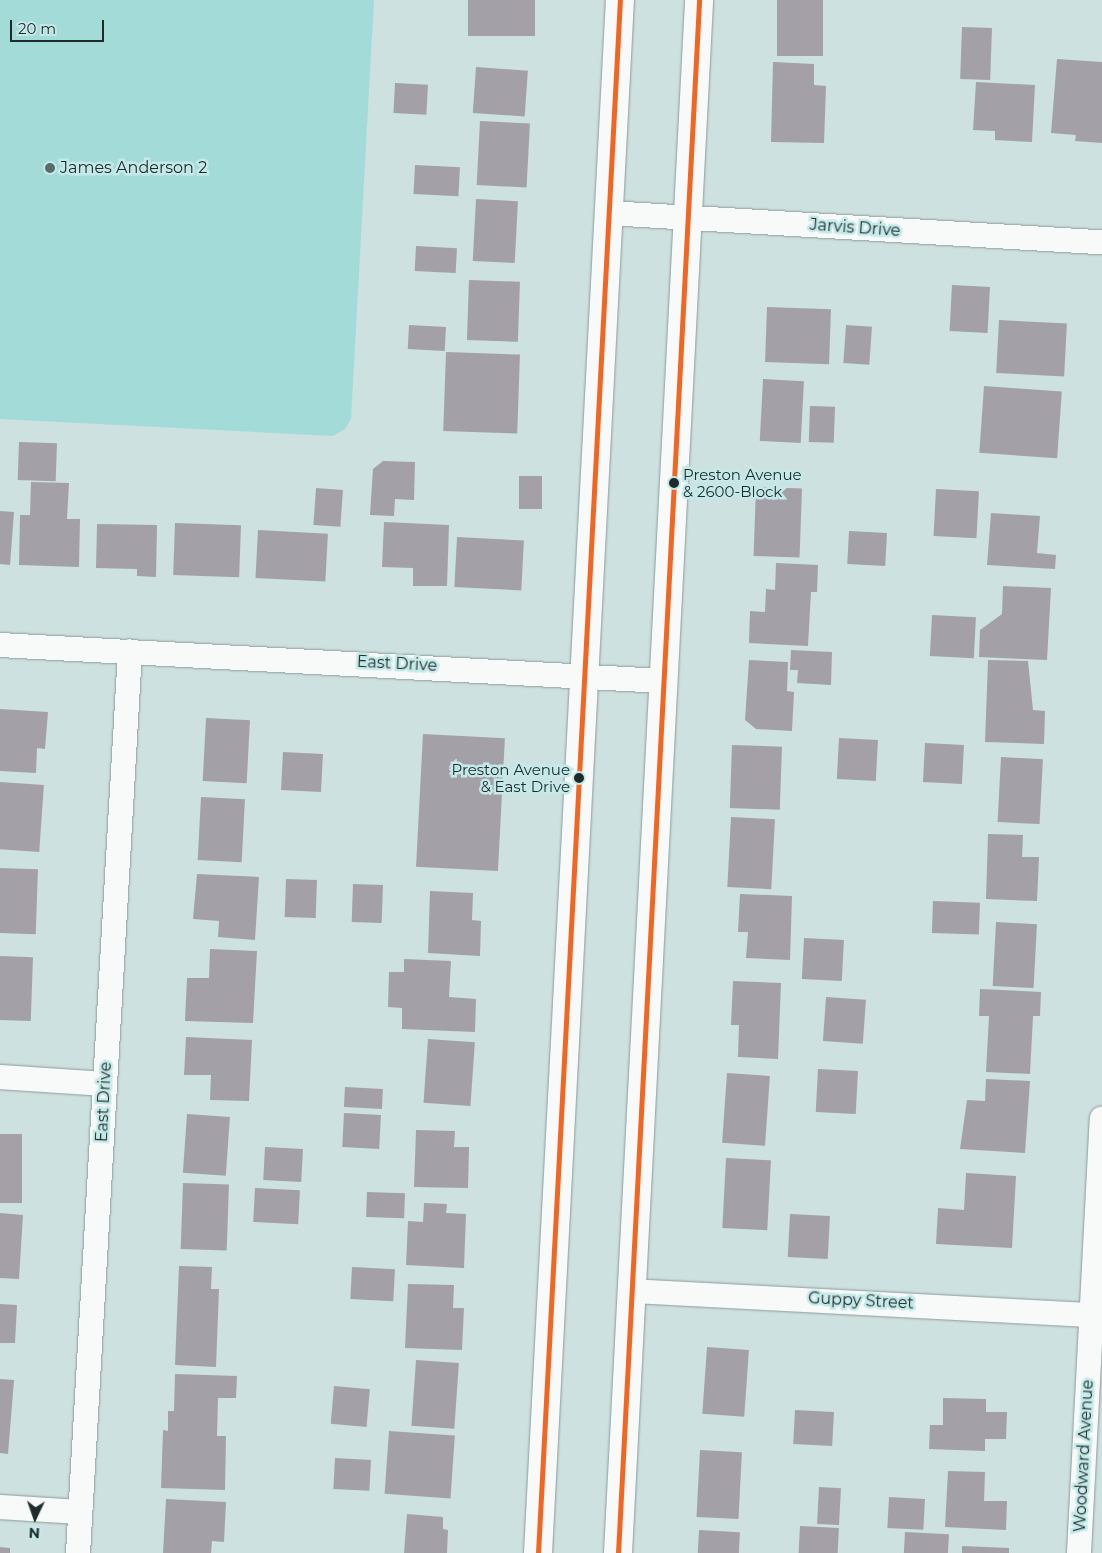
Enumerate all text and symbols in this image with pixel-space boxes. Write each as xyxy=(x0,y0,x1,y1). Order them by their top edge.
scale bar xyxy=(12,10,106,42)
text: 20 m xyxy=(18,19,56,38)
place label: James Anderson 2 xyxy=(60,158,207,178)
marker: James Anderson 2 xyxy=(44,162,56,174)
street label: Jarvis Drive xyxy=(809,215,901,241)
place label: Preston Avenue & 2600-Block xyxy=(683,465,802,500)
marker: Preston Avenue & 2600-Block xyxy=(669,478,679,488)
street label: East Drive xyxy=(356,652,438,676)
place label: Preston Avenue & East Drive xyxy=(451,760,570,795)
marker: Preston Avenue & East Drive xyxy=(574,773,584,783)
street label: East Drive xyxy=(92,1061,116,1143)
street label: Guppy Street xyxy=(808,1289,914,1313)
street label: Woodward Avenue xyxy=(1070,1379,1098,1533)
north arrow xyxy=(10,1493,60,1543)
text: N xyxy=(28,1524,40,1542)

